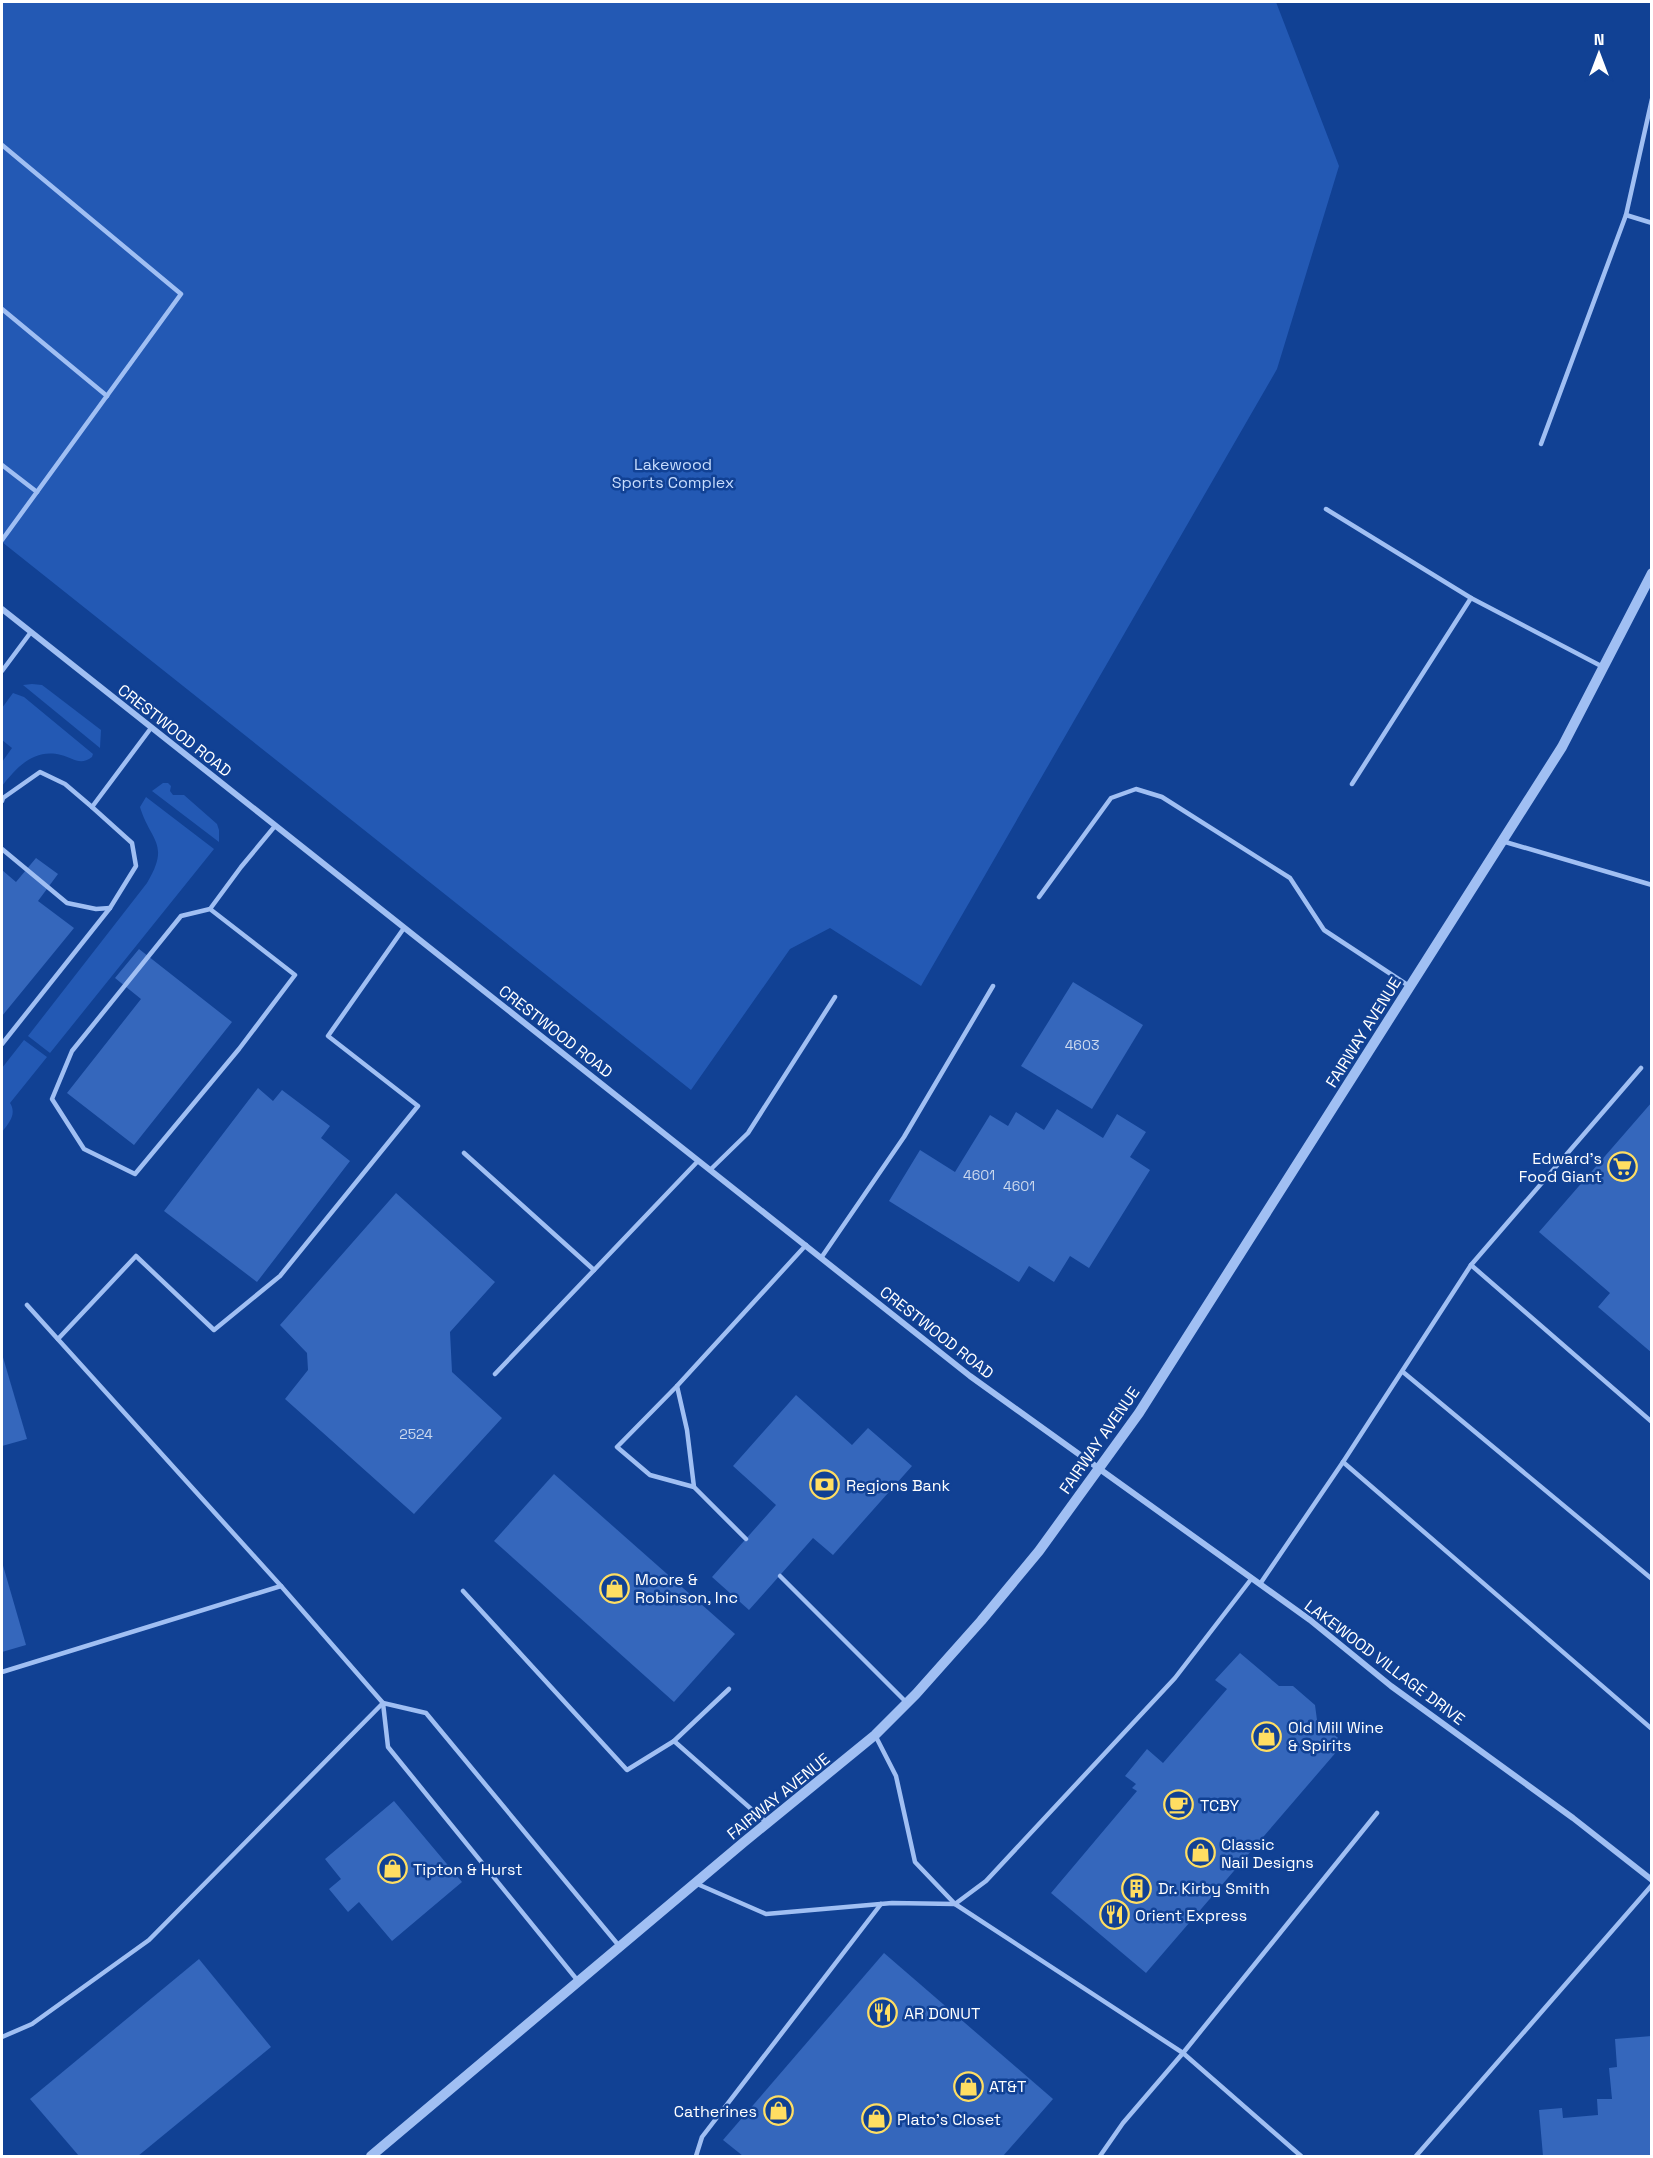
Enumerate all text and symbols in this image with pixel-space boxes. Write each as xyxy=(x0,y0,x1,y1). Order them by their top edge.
north arrow xyxy=(1569,24,1629,84)
text: N xyxy=(1594,29,1604,50)
park label: Lakewood Sports Complex xyxy=(612,454,734,493)
street label: CRESTWOOD ROAD xyxy=(113,679,236,781)
street label: FAIRWAY AVENUE xyxy=(1321,973,1406,1091)
street label: CRESTWOOD ROAD xyxy=(494,980,617,1082)
house number: 4603 xyxy=(1065,1036,1099,1054)
place label: Edward's Food Giant xyxy=(1519,1148,1602,1187)
supermarket icon: Edward's Food Giant xyxy=(1607,1151,1639,1183)
house number: 4601 xyxy=(963,1166,995,1184)
house number: 4601 xyxy=(1003,1177,1035,1195)
street label: CRESTWOOD ROAD xyxy=(875,1281,998,1383)
street label: FAIRWAY AVENUE xyxy=(1055,1383,1144,1498)
house number: 2524 xyxy=(399,1425,433,1443)
bank icon: Regions Bank xyxy=(809,1469,841,1501)
place label: Regions Bank xyxy=(846,1475,951,1496)
place label: Moore & Robinson, Inc xyxy=(635,1569,738,1608)
shop icon: Moore & Robinson, Inc xyxy=(598,1572,630,1604)
street label: LAKEWOOD VILLAGE DRIVE xyxy=(1300,1595,1469,1730)
place label: Old Mill Wine & Spirits xyxy=(1288,1717,1384,1756)
shop icon: Old Mill Wine & Spirits xyxy=(1251,1720,1283,1752)
street label: FAIRWAY AVENUE xyxy=(723,1748,834,1844)
cafe icon: TCBY xyxy=(1163,1789,1195,1821)
place label: TCBY xyxy=(1200,1795,1239,1816)
place label: Classic Nail Designs xyxy=(1221,1834,1314,1873)
shop icon: Classic Nail Designs xyxy=(1184,1837,1216,1869)
shop icon: Tipton & Hurst xyxy=(376,1853,408,1885)
place label: Tipton & Hurst xyxy=(413,1859,523,1880)
building icon: Dr. Kirby Smith xyxy=(1121,1872,1153,1904)
place label: Dr. Kirby Smith xyxy=(1158,1878,1270,1899)
restaurant icon: Orient Express xyxy=(1098,1899,1130,1931)
place label: Orient Express xyxy=(1135,1905,1247,1926)
restaurant icon: AR DONUT xyxy=(867,1997,899,2029)
place label: AR DONUT xyxy=(904,2003,980,2024)
shop icon: AT&T xyxy=(952,2070,984,2102)
place label: AT&T xyxy=(989,2076,1026,2097)
shop icon: Catherines xyxy=(762,2095,794,2127)
place label: Catherines xyxy=(674,2101,757,2122)
shop icon: Plato's Closet xyxy=(860,2103,892,2135)
place label: Plato's Closet xyxy=(897,2109,1001,2130)

